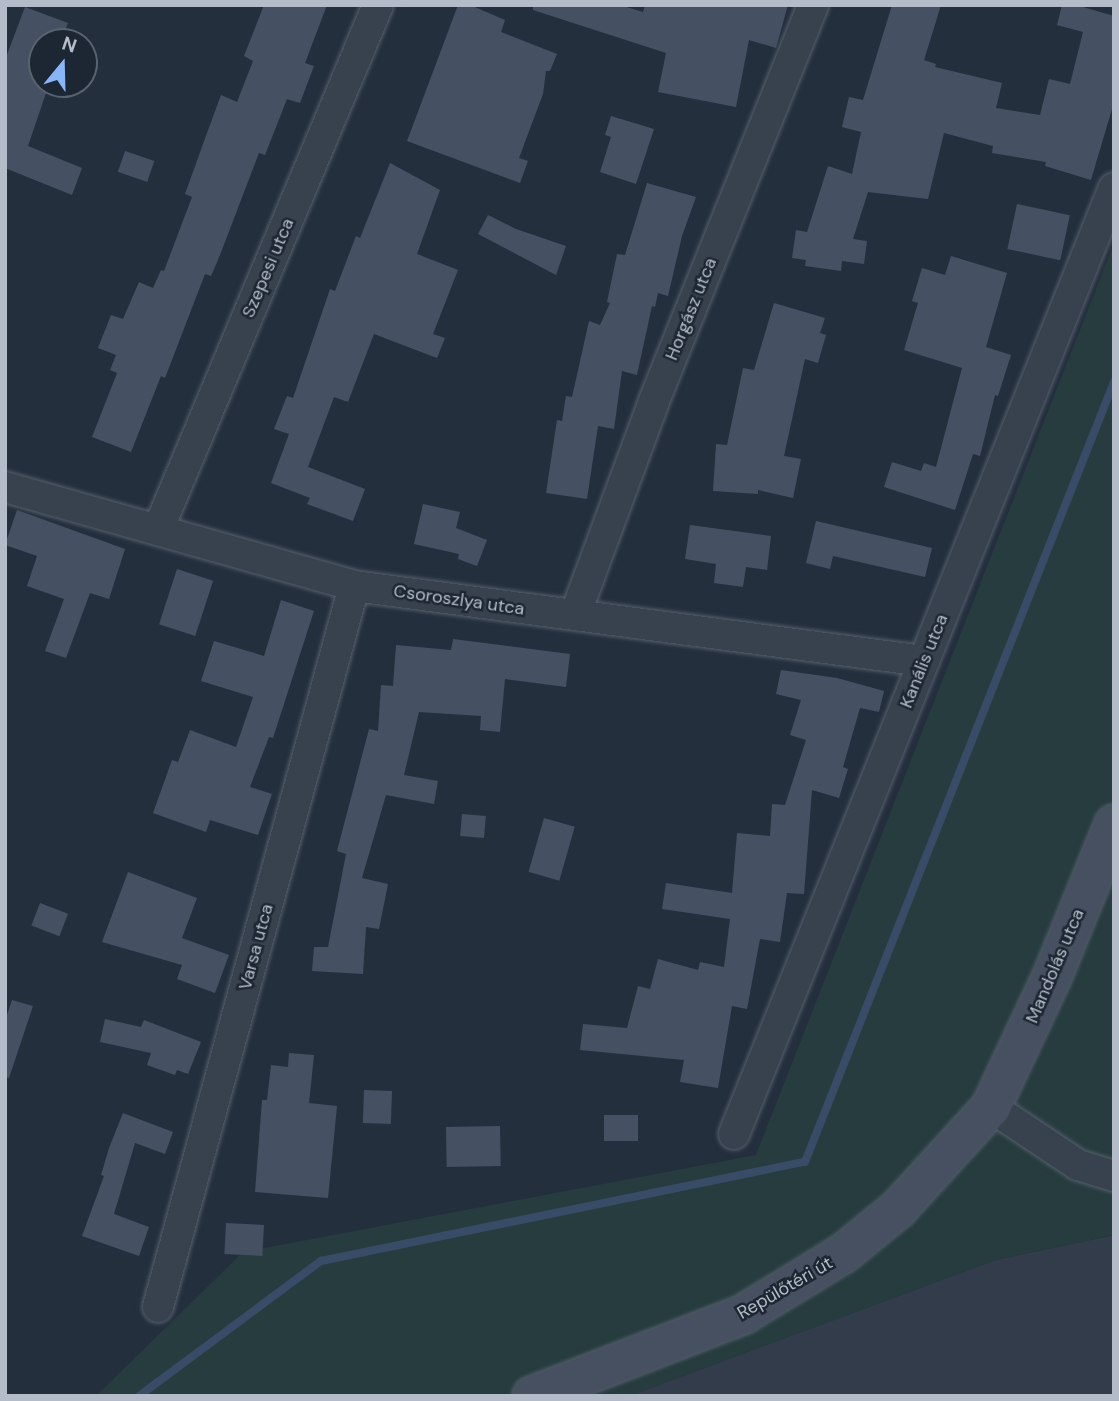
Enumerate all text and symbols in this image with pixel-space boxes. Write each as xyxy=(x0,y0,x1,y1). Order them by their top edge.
north arrow xyxy=(28,28,98,98)
text: N xyxy=(59,30,80,59)
street label: Szepesi utca xyxy=(237,215,299,321)
street label: Horgász utca xyxy=(661,255,721,363)
street label: Csoroszlya utca xyxy=(392,580,526,620)
street label: Kanális utca xyxy=(895,611,953,711)
street label: Varsa utca xyxy=(234,902,278,992)
street label: Mandolás utca xyxy=(1021,906,1089,1026)
street label: Repülőtéri út xyxy=(734,1252,836,1324)

